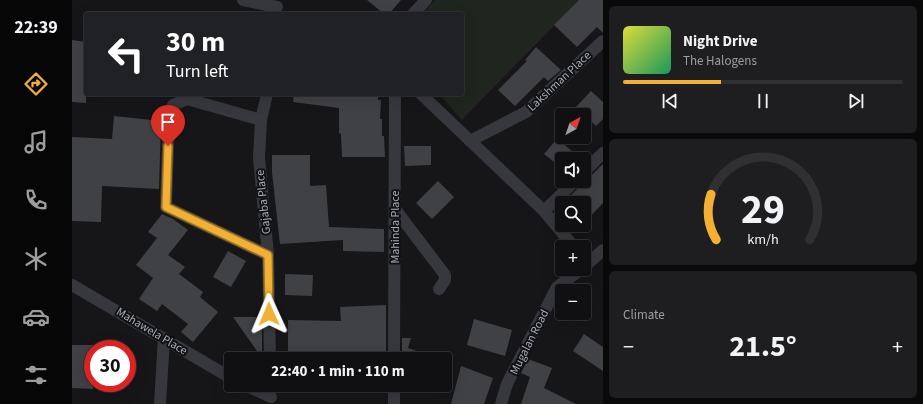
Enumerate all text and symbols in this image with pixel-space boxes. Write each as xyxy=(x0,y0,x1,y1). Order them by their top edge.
text: 22:39 xyxy=(14,15,58,40)
text: 30 m xyxy=(166,22,225,62)
icon: left xyxy=(100,28,152,80)
text: Night Drive xyxy=(683,31,758,52)
street label: Lakshman Place xyxy=(524,47,595,115)
text: The Halogens xyxy=(683,52,757,70)
text: Turn left xyxy=(166,59,228,84)
icon: directions xyxy=(22,70,50,98)
icon: previous xyxy=(659,90,681,112)
icon: pause xyxy=(752,90,774,112)
icon: next xyxy=(845,90,867,112)
pin xyxy=(151,105,185,146)
north arrow xyxy=(555,108,591,144)
map controls xyxy=(555,108,591,320)
icon: arrive xyxy=(157,111,179,133)
icon: music xyxy=(22,128,50,156)
button: sound xyxy=(555,152,591,188)
street label: Gajaba Place xyxy=(252,169,275,235)
text: 29 xyxy=(741,180,785,240)
icon: phone xyxy=(22,186,50,214)
street label: Mahinda Place xyxy=(387,190,404,264)
button: search xyxy=(555,196,591,232)
text: km/h xyxy=(747,229,779,250)
button: + xyxy=(555,240,591,276)
icon: climate xyxy=(22,245,50,273)
button: − xyxy=(555,284,591,320)
position arrow xyxy=(248,293,290,335)
icon: car xyxy=(22,303,50,331)
street label: Mahawela Place xyxy=(113,303,191,359)
text: Climate xyxy=(623,306,665,324)
street label: Mugalan Road xyxy=(506,307,553,378)
text: 21.5° xyxy=(729,325,797,368)
text: − xyxy=(623,331,634,363)
text: + xyxy=(892,331,903,363)
speed limit sign: 30 xyxy=(84,340,136,392)
icon: filters xyxy=(22,361,50,389)
text: 22:40 · 1 min · 110 m xyxy=(271,361,405,382)

